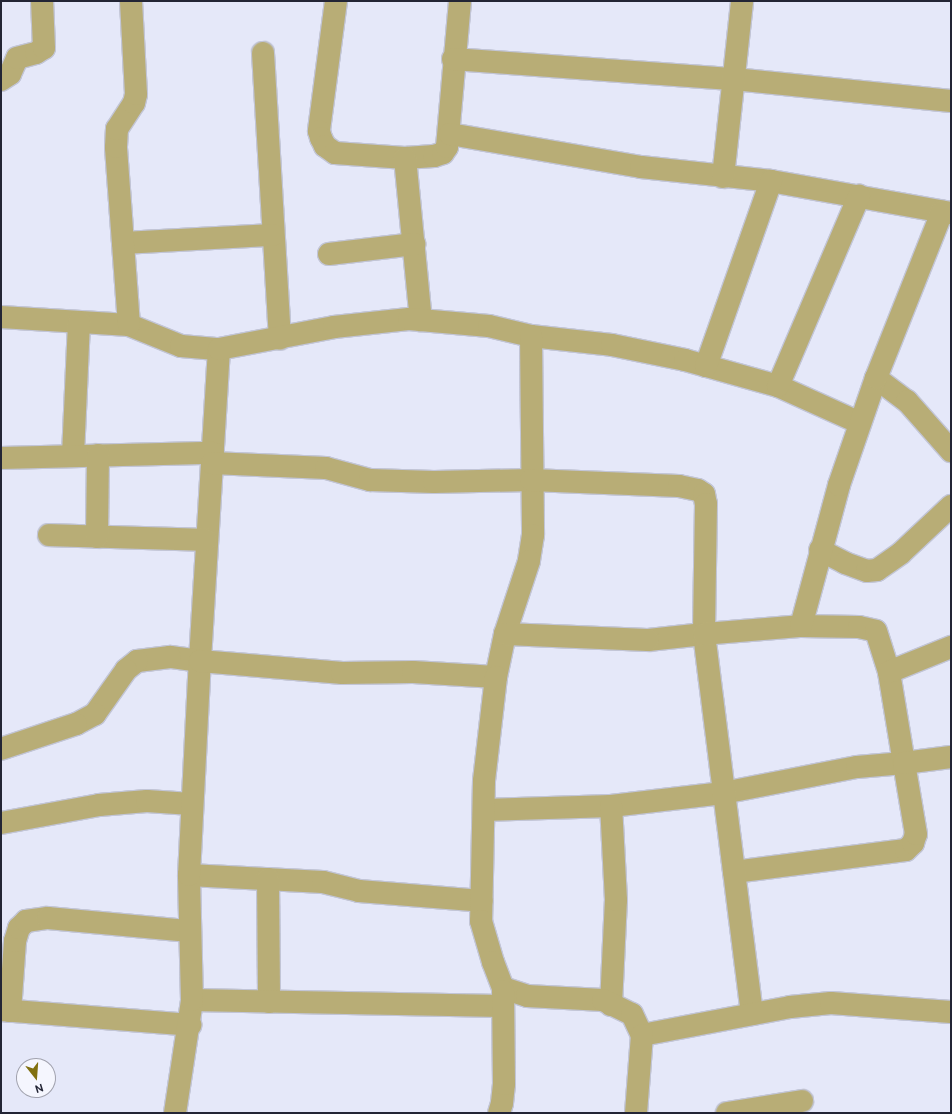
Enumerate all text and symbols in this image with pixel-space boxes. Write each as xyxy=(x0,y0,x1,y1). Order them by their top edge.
north arrow xyxy=(16,1058,56,1098)
text: N xyxy=(34,1082,45,1095)

